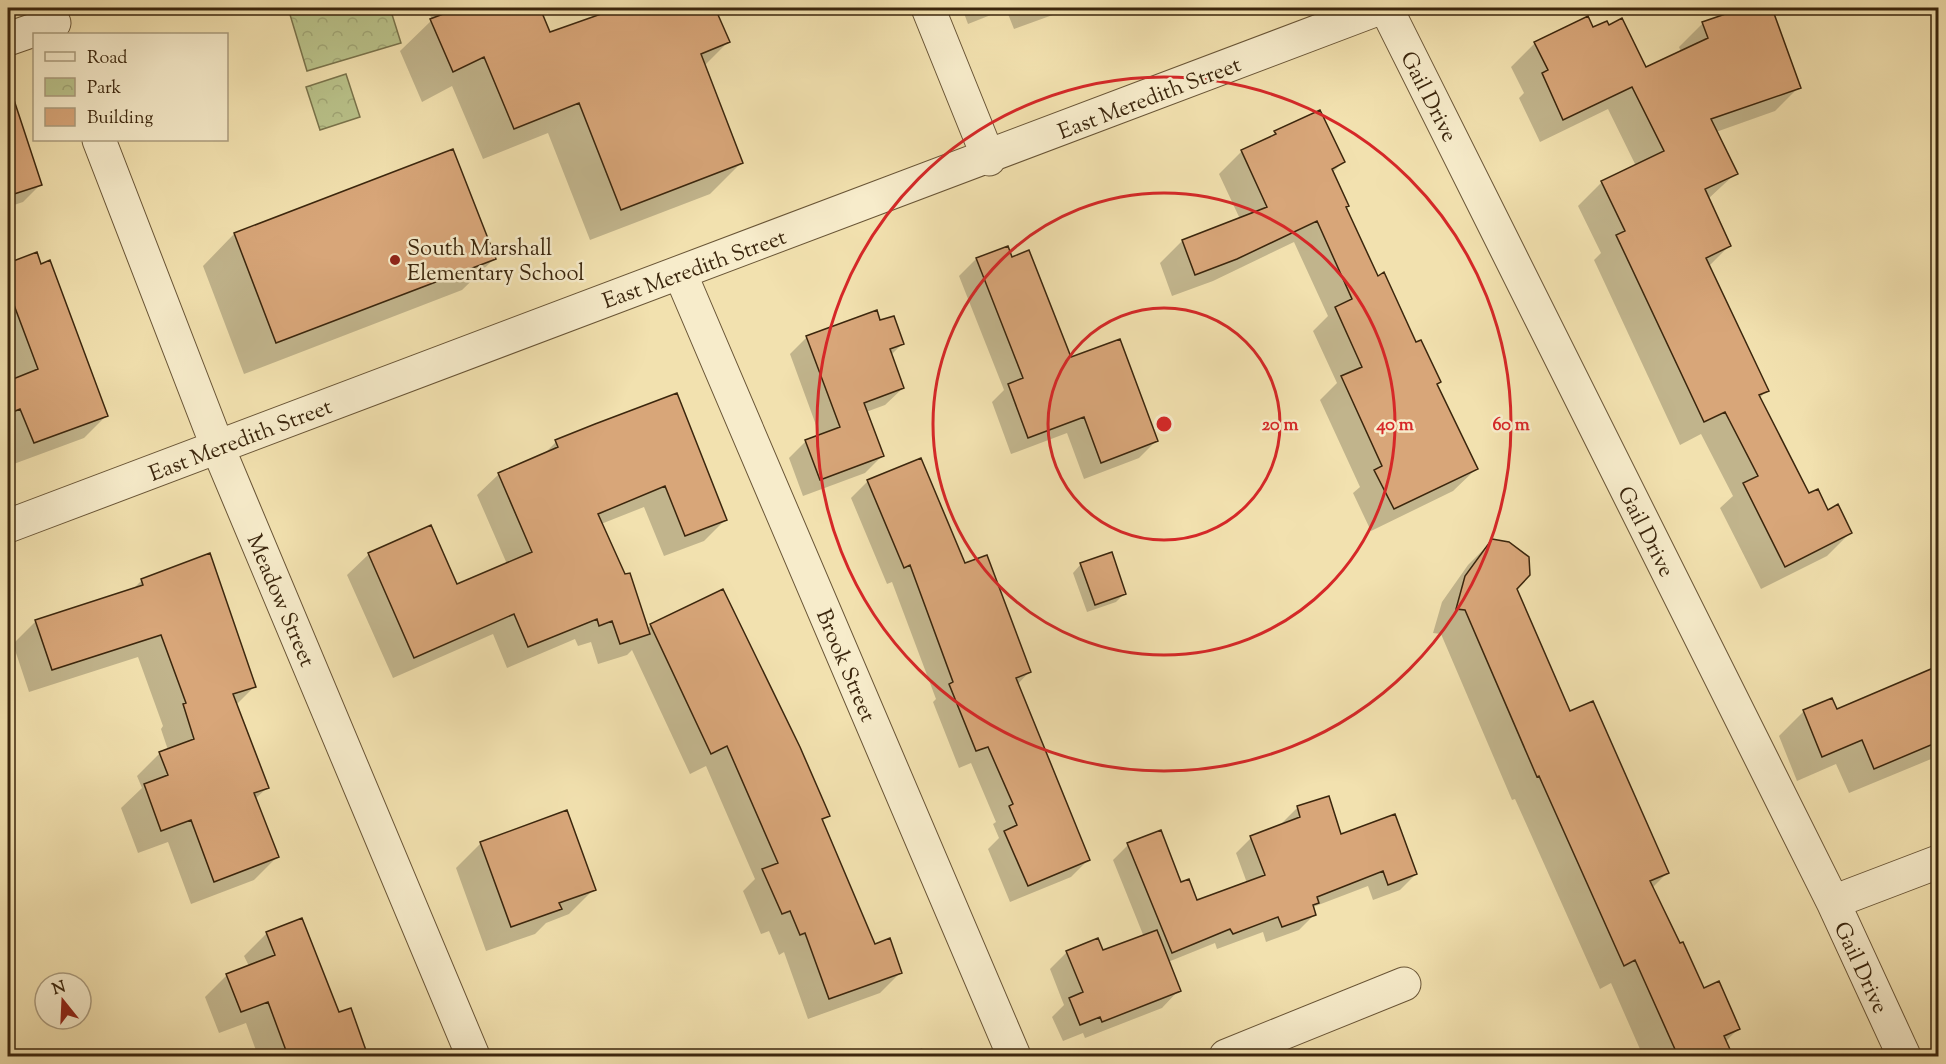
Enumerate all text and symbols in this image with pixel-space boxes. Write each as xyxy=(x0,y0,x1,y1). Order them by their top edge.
legend xyxy=(33,33,228,141)
text: Road xyxy=(87,46,127,72)
street label: Gail Drive xyxy=(1391,46,1464,148)
street label: East Meredith Street xyxy=(1054,50,1247,149)
text: Park xyxy=(87,76,122,102)
text: Building xyxy=(87,106,153,132)
street label: East Meredith Street xyxy=(599,223,792,319)
place label: South Marshall Elementary School xyxy=(407,234,584,291)
marker: South Marshall Elementary School xyxy=(388,253,402,267)
street label: East Meredith Street xyxy=(145,392,338,491)
text: 20 m xyxy=(1262,413,1298,439)
text: 40 m xyxy=(1375,413,1414,439)
text: 60 m xyxy=(1492,413,1530,439)
centre of rings xyxy=(1154,414,1174,434)
street label: Gail Drive xyxy=(1608,481,1681,583)
street label: Meadow Street xyxy=(237,530,322,673)
street label: Brook Street xyxy=(806,605,883,728)
street label: Gail Drive xyxy=(1824,917,1895,1020)
north arrow xyxy=(33,971,93,1031)
text: N xyxy=(50,976,69,1002)

